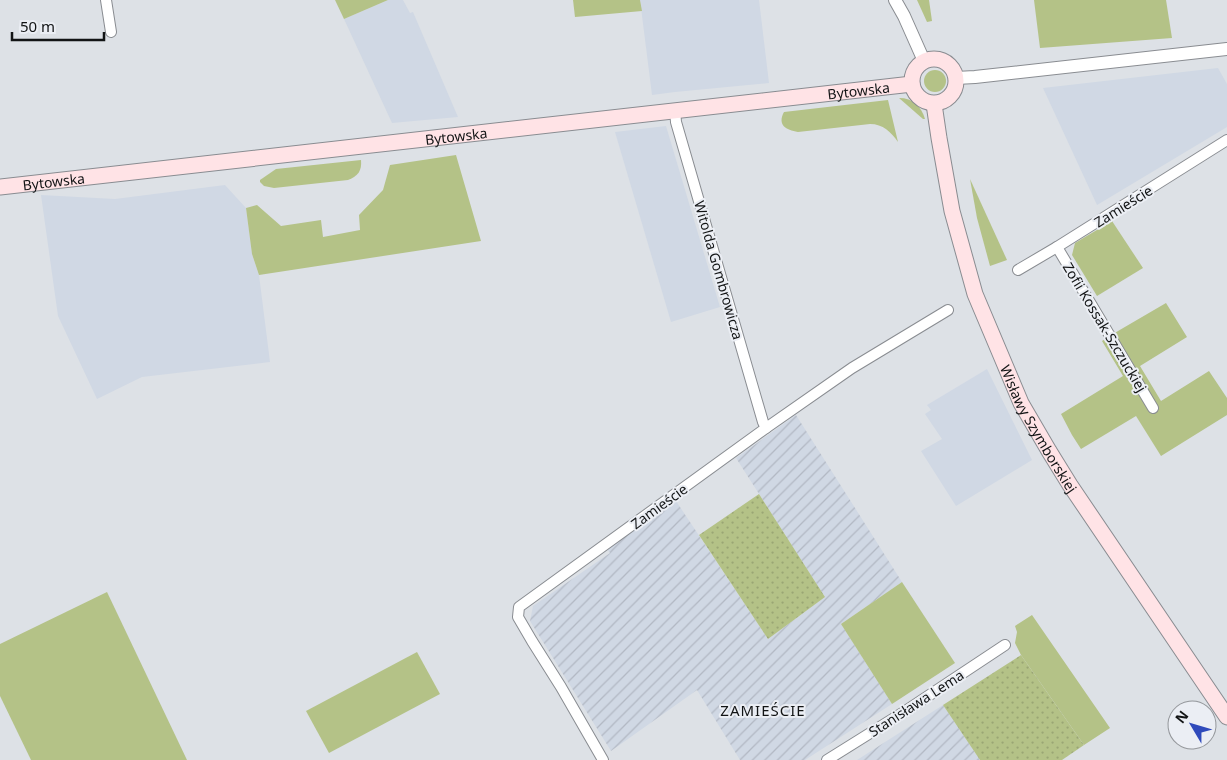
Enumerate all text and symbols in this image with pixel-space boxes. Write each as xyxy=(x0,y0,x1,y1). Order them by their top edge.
scale bar xyxy=(12,10,105,42)
text: 50 m xyxy=(20,16,55,36)
street label: Bytowska xyxy=(826,77,891,103)
street label: Bytowska xyxy=(424,123,488,148)
street label: Bytowska xyxy=(21,168,86,194)
street label: Zamieście xyxy=(1090,181,1156,231)
street label: Witolda Gombrowicza xyxy=(690,198,748,342)
street label: Zofii Kossak-Szczuckiej xyxy=(1059,259,1151,395)
street label: Wisławy Szymborskiej xyxy=(996,362,1082,496)
street label: Zamieście xyxy=(627,479,691,533)
street label: Stanisława Lema xyxy=(865,665,967,741)
district label: ZAMIEŚCIE xyxy=(720,700,806,720)
north arrow xyxy=(1167,700,1217,750)
text: N xyxy=(1170,706,1192,727)

